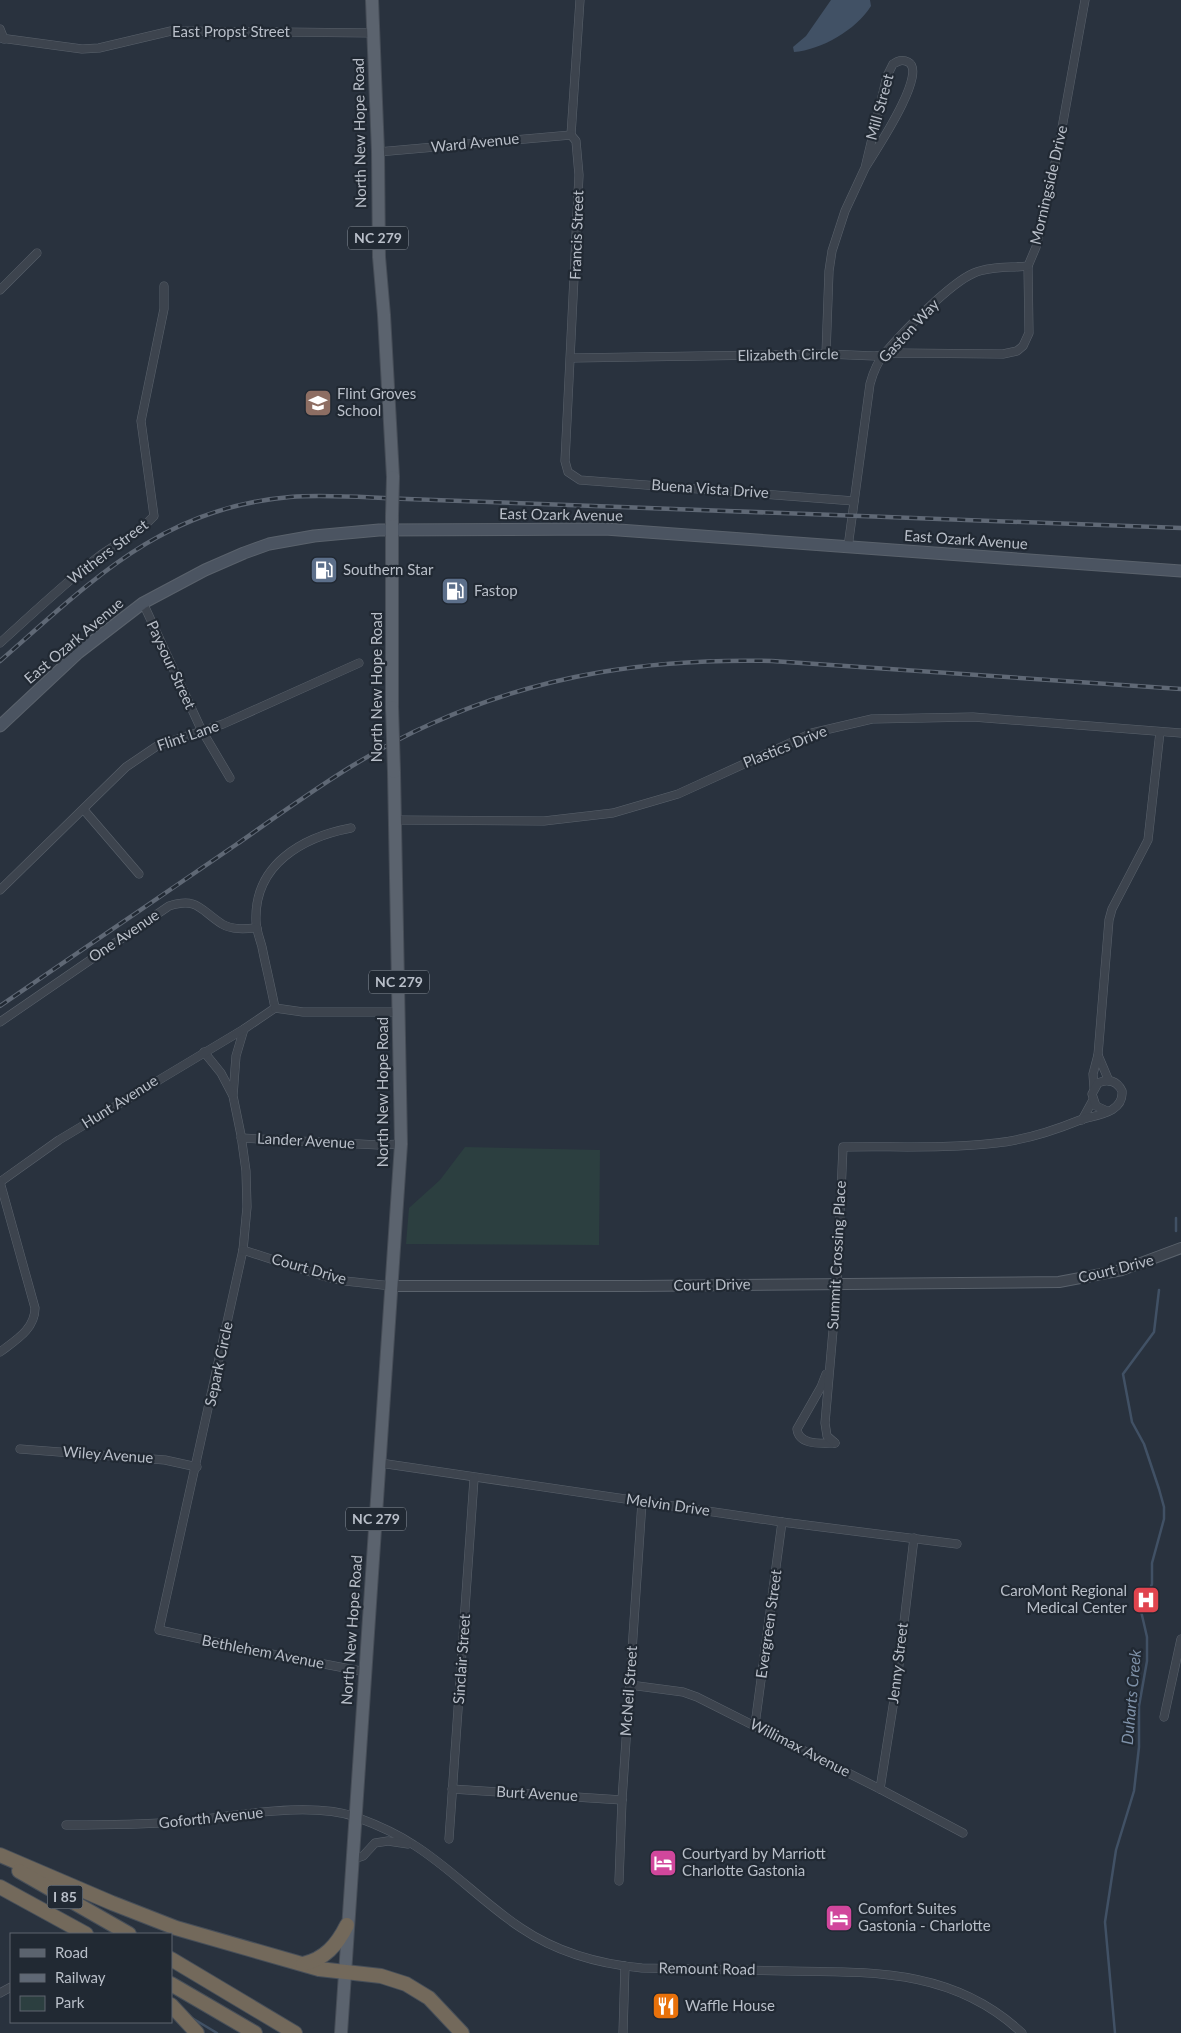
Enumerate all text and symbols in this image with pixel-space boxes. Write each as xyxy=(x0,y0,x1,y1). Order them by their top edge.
street label: East Propst Street xyxy=(172,22,291,40)
street label: North New Hope Road xyxy=(349,58,369,208)
street label: Mill Street xyxy=(862,71,897,142)
street label: Morningside Drive xyxy=(1026,123,1071,246)
street label: Ward Avenue xyxy=(430,128,520,156)
street label: Francis Street xyxy=(565,189,587,280)
road number: NC 279 xyxy=(348,227,408,250)
street label: Gaston Way xyxy=(874,295,942,366)
street label: Elizabeth Circle xyxy=(737,344,839,364)
place label: Flint Groves School xyxy=(337,384,416,419)
school or university icon: Flint Groves School xyxy=(303,388,333,418)
street label: Buena Vista Drive xyxy=(651,475,769,501)
street label: East Ozark Avenue xyxy=(499,504,623,524)
street label: Withers Street xyxy=(64,515,152,587)
street label: East Ozark Avenue xyxy=(904,526,1029,552)
fuel station icon: Southern Star xyxy=(309,555,339,585)
place label: Southern Star xyxy=(343,560,434,578)
fuel station icon: Fastop xyxy=(440,576,470,606)
place label: Fastop xyxy=(474,581,518,599)
street label: East Ozark Avenue xyxy=(20,593,127,687)
street label: North New Hope Road xyxy=(367,612,385,762)
street label: Paysour Street xyxy=(144,618,201,712)
street label: Flint Lane xyxy=(154,716,221,754)
street label: Plastics Drive xyxy=(740,721,829,771)
street label: One Avenue xyxy=(85,905,162,965)
road number: NC 279 xyxy=(369,970,429,994)
street label: North New Hope Road xyxy=(373,1017,391,1167)
street label: Hunt Avenue xyxy=(78,1071,161,1132)
street label: Lander Avenue xyxy=(257,1128,356,1152)
street label: Summit Crossing Place xyxy=(823,1180,849,1330)
street label: Court Drive xyxy=(270,1249,349,1287)
street label: Court Drive xyxy=(1076,1250,1155,1286)
street label: Court Drive xyxy=(673,1274,751,1294)
street label: Separk Circle xyxy=(200,1320,236,1408)
street label: Wiley Avenue xyxy=(62,1442,154,1466)
street label: Melvin Drive xyxy=(625,1489,711,1519)
road number: NC 279 xyxy=(346,1508,406,1530)
street label: North New Hope Road xyxy=(337,1554,365,1706)
street label: Evergreen Street xyxy=(751,1568,785,1679)
place label: CaroMont Regional Medical Center xyxy=(1000,1581,1128,1616)
hospital icon: CaroMont Regional Medical Center xyxy=(1131,1585,1161,1615)
street label: Sinclair Street xyxy=(449,1613,473,1705)
street label: Jenny Street xyxy=(883,1621,911,1704)
street label: Bethlehem Avenue xyxy=(200,1630,326,1672)
street label: McNeil Street xyxy=(616,1645,640,1737)
water label: Duharts Creek xyxy=(1117,1648,1144,1745)
street label: Willimax Avenue xyxy=(747,1714,854,1780)
street label: Burt Avenue xyxy=(496,1782,578,1804)
street label: Goforth Avenue xyxy=(158,1803,264,1831)
place label: Courtyard by Marriott Charlotte Gastonia xyxy=(682,1844,826,1879)
hotel icon: Courtyard by Marriott Charlotte Gastonia xyxy=(648,1848,678,1878)
road number: I 85 xyxy=(48,1885,82,1908)
place label: Comfort Suites Gastonia - Charlotte xyxy=(858,1899,991,1934)
hotel icon: Comfort Suites Gastonia - Charlotte xyxy=(824,1903,854,1933)
legend xyxy=(10,1933,172,2023)
text: Road xyxy=(55,1943,88,1961)
street label: Remount Road xyxy=(658,1958,756,1978)
text: Railway xyxy=(55,1968,106,1986)
restaurant icon: Waffle House xyxy=(651,1991,681,2021)
text: Park xyxy=(55,1993,85,2011)
place label: Waffle House xyxy=(685,1996,775,2014)

